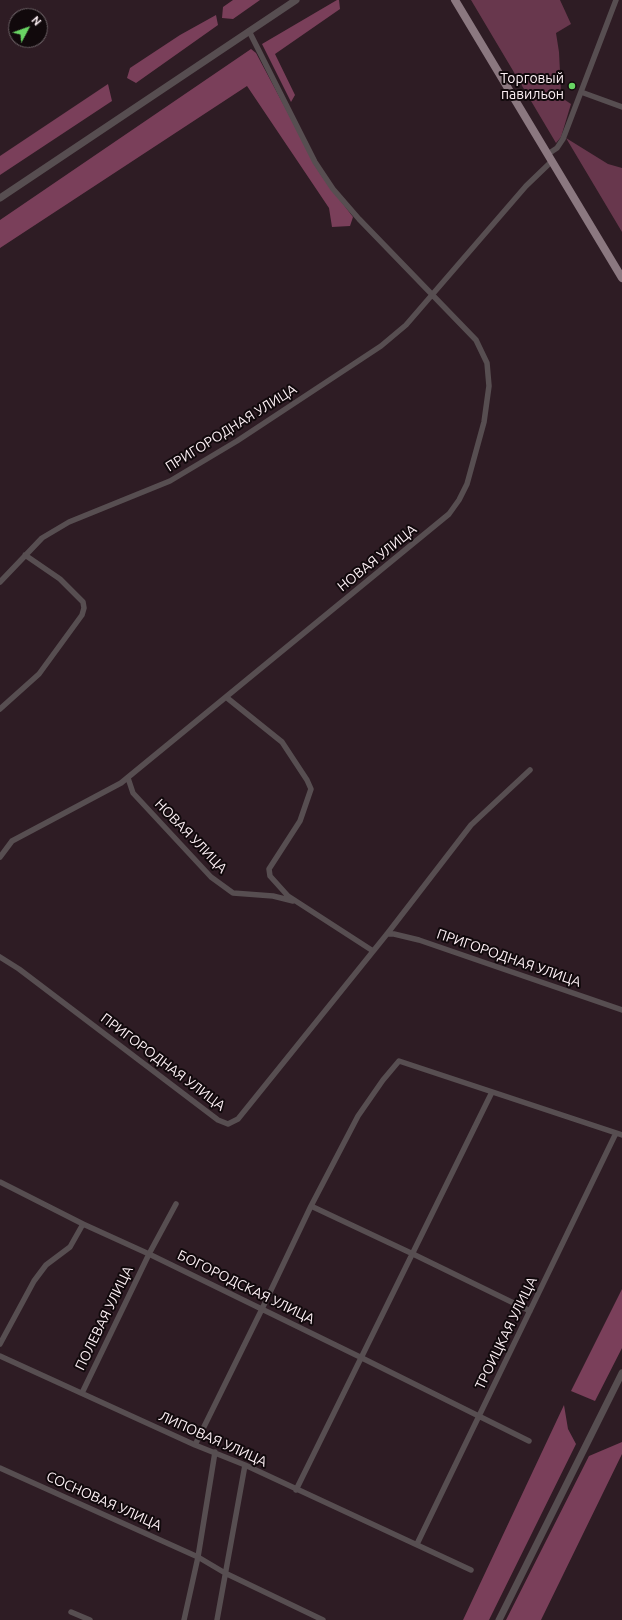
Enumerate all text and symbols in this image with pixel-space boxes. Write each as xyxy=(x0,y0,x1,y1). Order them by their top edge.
north arrow xyxy=(8,8,48,48)
text: N xyxy=(29,14,44,28)
place label: Торговый павильон xyxy=(500,70,564,102)
marker: Торговый павильон xyxy=(567,81,577,91)
street label: ПРИГОРОДНАЯ УЛИЦА xyxy=(162,381,300,475)
street label: НОВАЯ УЛИЦА xyxy=(334,521,420,595)
street label: НОВАЯ УЛИЦА xyxy=(151,795,231,877)
street label: ПРИГОРОДНАЯ УЛИЦА xyxy=(435,925,583,991)
street label: ПРИГОРОДНАЯ УЛИЦА xyxy=(97,1010,229,1114)
street label: БОГОРОДСКАЯ УЛИЦА xyxy=(175,1246,317,1328)
street label: ПОЛЕВАЯ УЛИЦА xyxy=(71,1263,137,1373)
street label: ТРОИЦКАЯ УЛИЦА xyxy=(471,1274,541,1392)
street label: ЛИПОВАЯ УЛИЦА xyxy=(156,1408,270,1470)
street label: СОСНОВАЯ УЛИЦА xyxy=(44,1468,164,1534)

